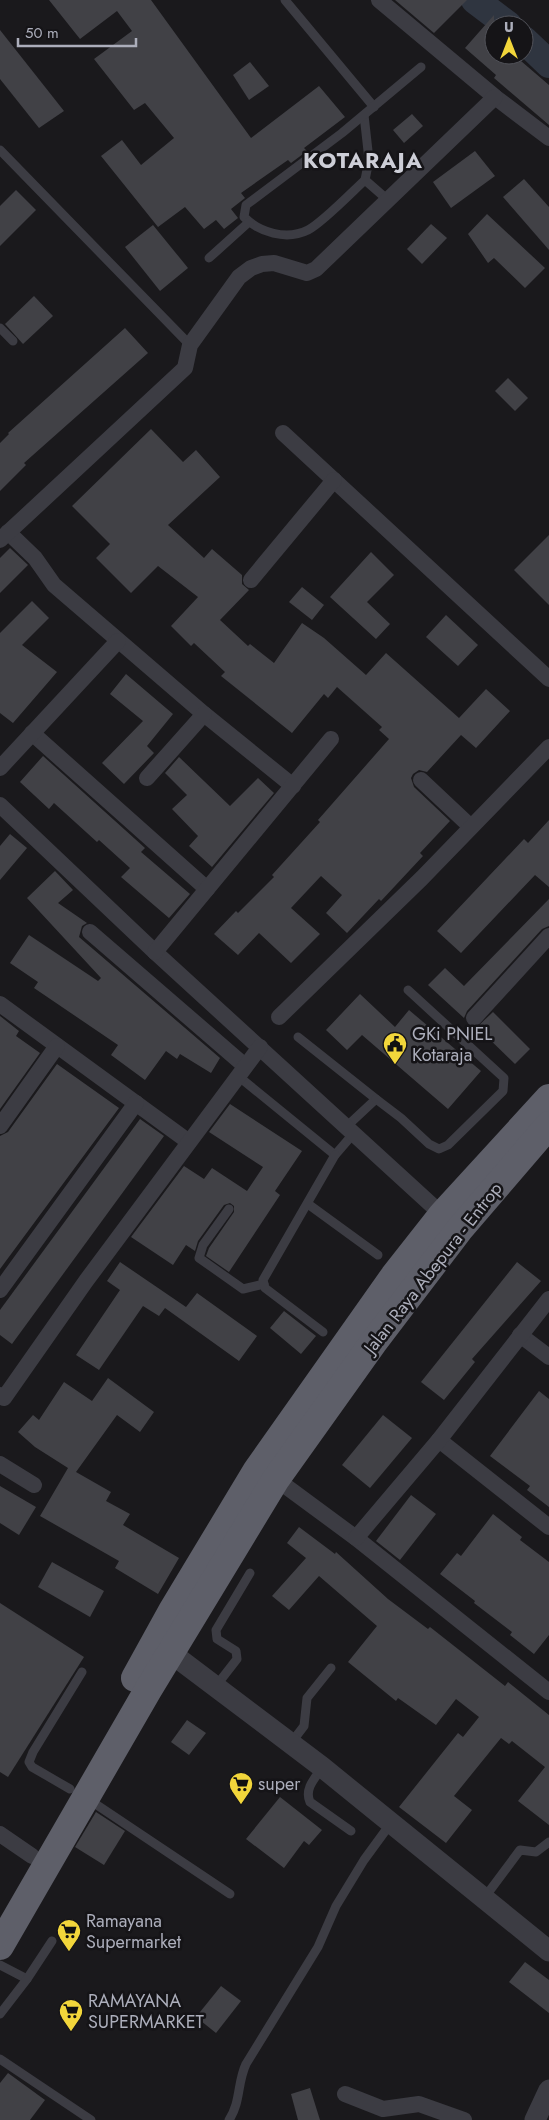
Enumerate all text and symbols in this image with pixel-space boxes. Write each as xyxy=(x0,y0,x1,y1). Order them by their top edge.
scale bar xyxy=(18,15,135,47)
north arrow xyxy=(484,15,534,65)
text: U xyxy=(504,17,514,37)
text: 50 m xyxy=(25,22,59,44)
district label: KOTARAJA xyxy=(303,144,423,176)
place label: GKi PNIEL Kotaraja xyxy=(412,1021,492,1068)
public building icon: GKi PNIEL Kotaraja xyxy=(382,1031,408,1065)
street label: Jalan Raya Abepura - Entrop xyxy=(356,1177,508,1361)
supermarket icon: super xyxy=(228,1771,254,1805)
place label: super xyxy=(258,1771,301,1797)
place label: Ramayana Supermarket xyxy=(86,1908,182,1955)
supermarket icon: Ramayana Supermarket xyxy=(56,1918,82,1952)
place label: RAMAYANA SUPERMARKET xyxy=(88,1988,205,2035)
supermarket icon: RAMAYANA SUPERMARKET xyxy=(58,1998,84,2032)

